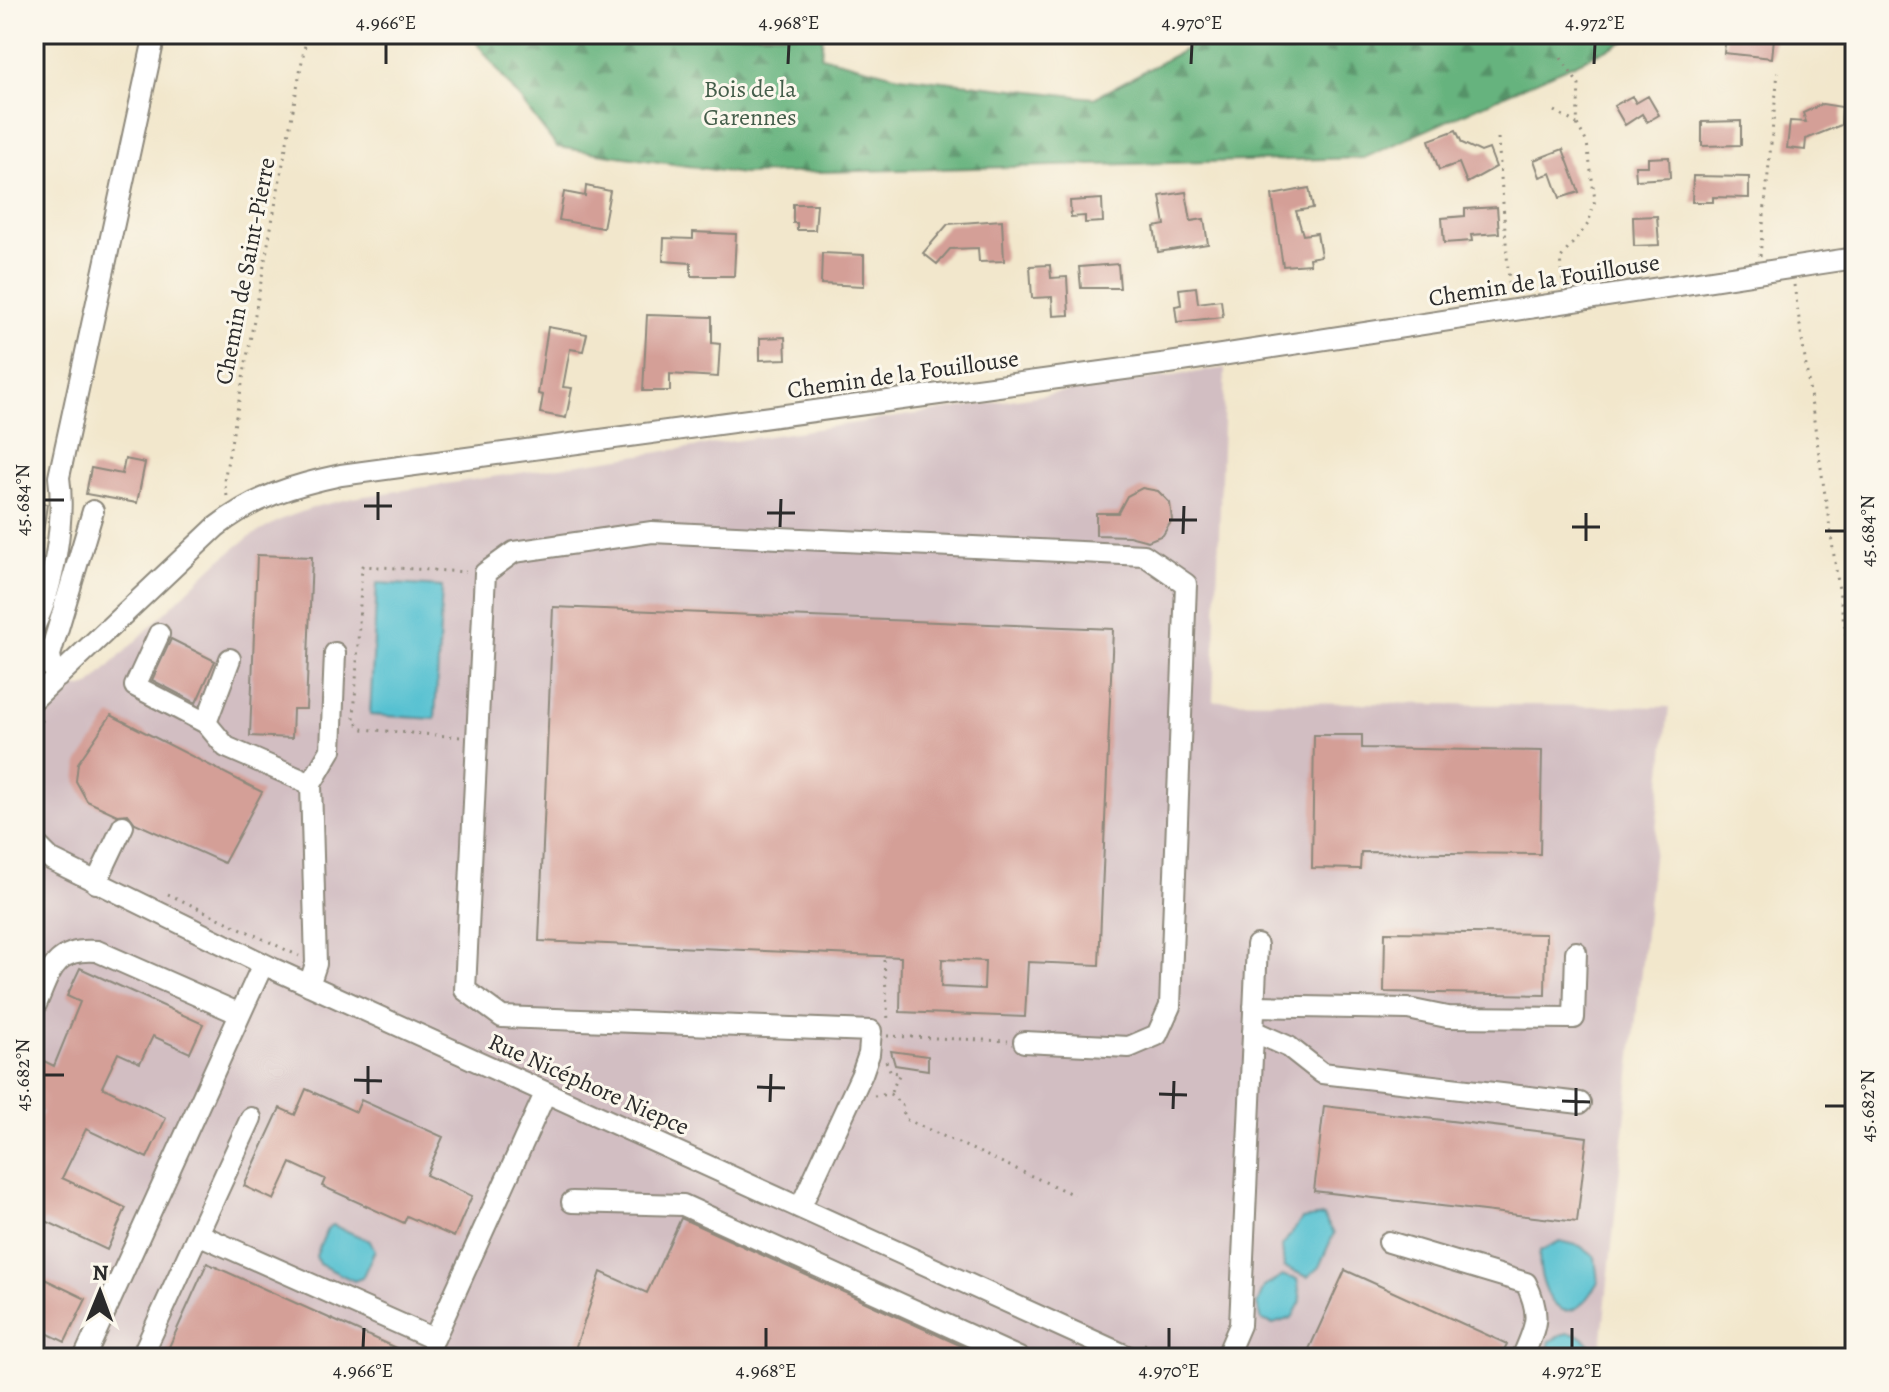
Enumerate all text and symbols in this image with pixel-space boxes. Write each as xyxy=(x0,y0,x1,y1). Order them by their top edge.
text: 4.966°E xyxy=(356,9,416,36)
text: 4.968°E xyxy=(758,9,820,36)
text: 4.970°E xyxy=(1161,9,1223,36)
text: 4.972°E xyxy=(1565,9,1625,36)
park label: Bois de la Garennes xyxy=(703,73,797,133)
street label: Chemin de Saint-Pierre xyxy=(207,155,283,387)
street label: Chemin de la Fouillouse xyxy=(1426,246,1662,314)
street label: Chemin de la Fouillouse xyxy=(785,342,1021,406)
text: 45.684°N xyxy=(9,464,36,536)
text: 45.684°N xyxy=(1854,495,1881,567)
street label: Rue Nicéphore Niepce xyxy=(484,1025,694,1143)
text: 45.682°N xyxy=(9,1039,36,1111)
text: 45.682°N xyxy=(1854,1070,1881,1142)
north arrow xyxy=(60,1252,140,1332)
text: N xyxy=(92,1258,109,1288)
text: 4.966°E xyxy=(333,1357,393,1384)
text: 4.968°E xyxy=(735,1357,797,1384)
text: 4.970°E xyxy=(1138,1357,1200,1384)
text: 4.972°E xyxy=(1542,1357,1602,1384)

